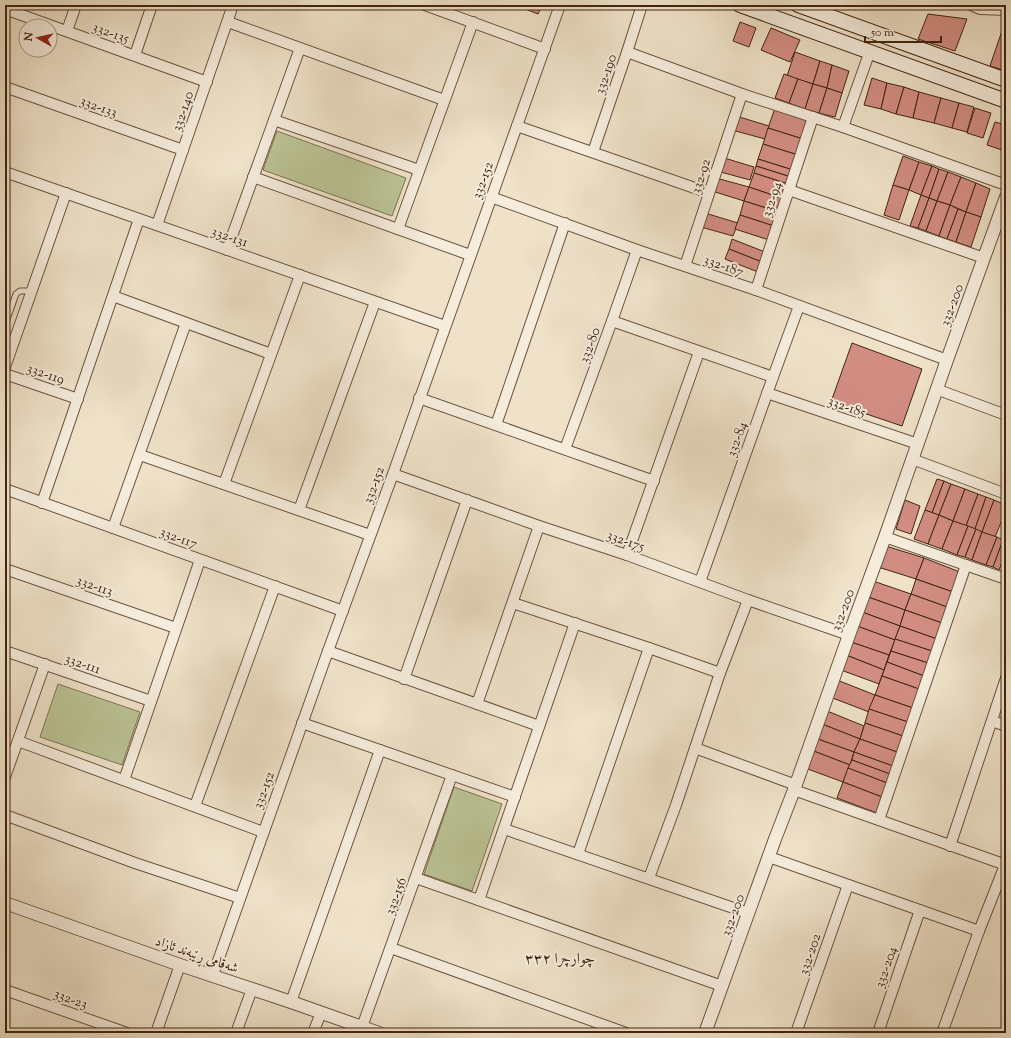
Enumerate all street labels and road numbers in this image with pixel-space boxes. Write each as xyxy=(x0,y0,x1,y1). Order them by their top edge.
street label: 332-135 xyxy=(89,18,132,50)
street label: 332-190 xyxy=(591,52,623,97)
street label: 332-140 xyxy=(168,89,200,135)
street label: 332-133 xyxy=(77,92,120,124)
street label: 332-92 xyxy=(687,156,717,197)
street label: 332-152 xyxy=(468,159,500,202)
street label: 332-94 xyxy=(758,179,788,220)
street label: 332-131 xyxy=(208,222,251,254)
street label: 332-187 xyxy=(701,251,746,283)
street label: 332-200 xyxy=(936,282,970,330)
street label: 332-80 xyxy=(575,325,607,367)
street label: 332-119 xyxy=(24,359,67,391)
street label: 332-185 xyxy=(825,392,868,424)
street label: 332-84 xyxy=(722,419,754,460)
street label: 332-152 xyxy=(359,464,391,507)
street label: 332-117 xyxy=(157,523,200,555)
street label: 332-175 xyxy=(604,526,647,558)
street label: 332-113 xyxy=(73,571,116,603)
street label: 332-200 xyxy=(827,587,861,635)
street label: 332-111 xyxy=(62,649,103,680)
street label: 332-152 xyxy=(249,769,281,812)
street label: 332-156 xyxy=(381,875,413,918)
street label: 332-200 xyxy=(717,892,751,940)
street label: 332-202 xyxy=(794,931,827,978)
street label: شەقامی ڕێبەند ئازاد xyxy=(152,932,241,980)
street label: 332-204 xyxy=(870,944,903,991)
street label: 332-23 xyxy=(51,985,90,1015)

